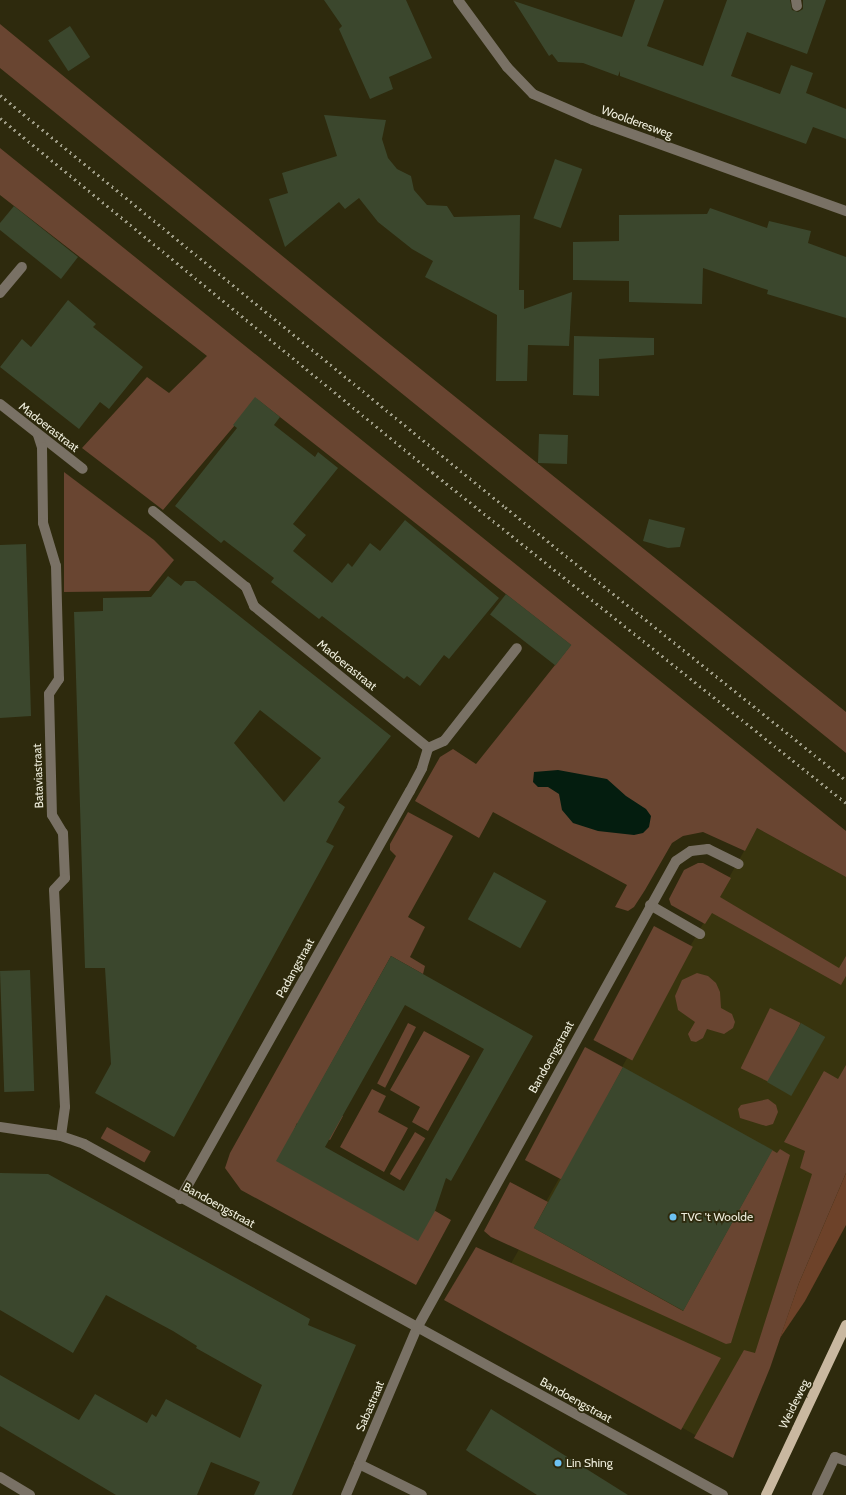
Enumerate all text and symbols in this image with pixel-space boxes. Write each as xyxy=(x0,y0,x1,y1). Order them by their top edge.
street label: Woolderesweg xyxy=(599,102,675,142)
street label: Madoerastraat xyxy=(16,399,82,455)
street label: Madoerastraat xyxy=(314,637,380,693)
street label: Bataviastraat xyxy=(30,743,46,809)
street label: Padangstraat xyxy=(273,936,317,1000)
street label: Bandoengstraat xyxy=(525,1019,577,1095)
street label: Bandoengstraat xyxy=(181,1179,257,1231)
place label: TVC 't Woolde xyxy=(681,1210,753,1224)
marker: TVC 't Woolde xyxy=(668,1212,678,1222)
street label: Bandoengstraat xyxy=(538,1374,614,1426)
street label: Weideweg xyxy=(776,1377,812,1431)
street label: Sabastraat xyxy=(353,1379,387,1433)
place label: Lin Shing xyxy=(566,1456,613,1470)
marker: Lin Shing xyxy=(553,1458,563,1468)

